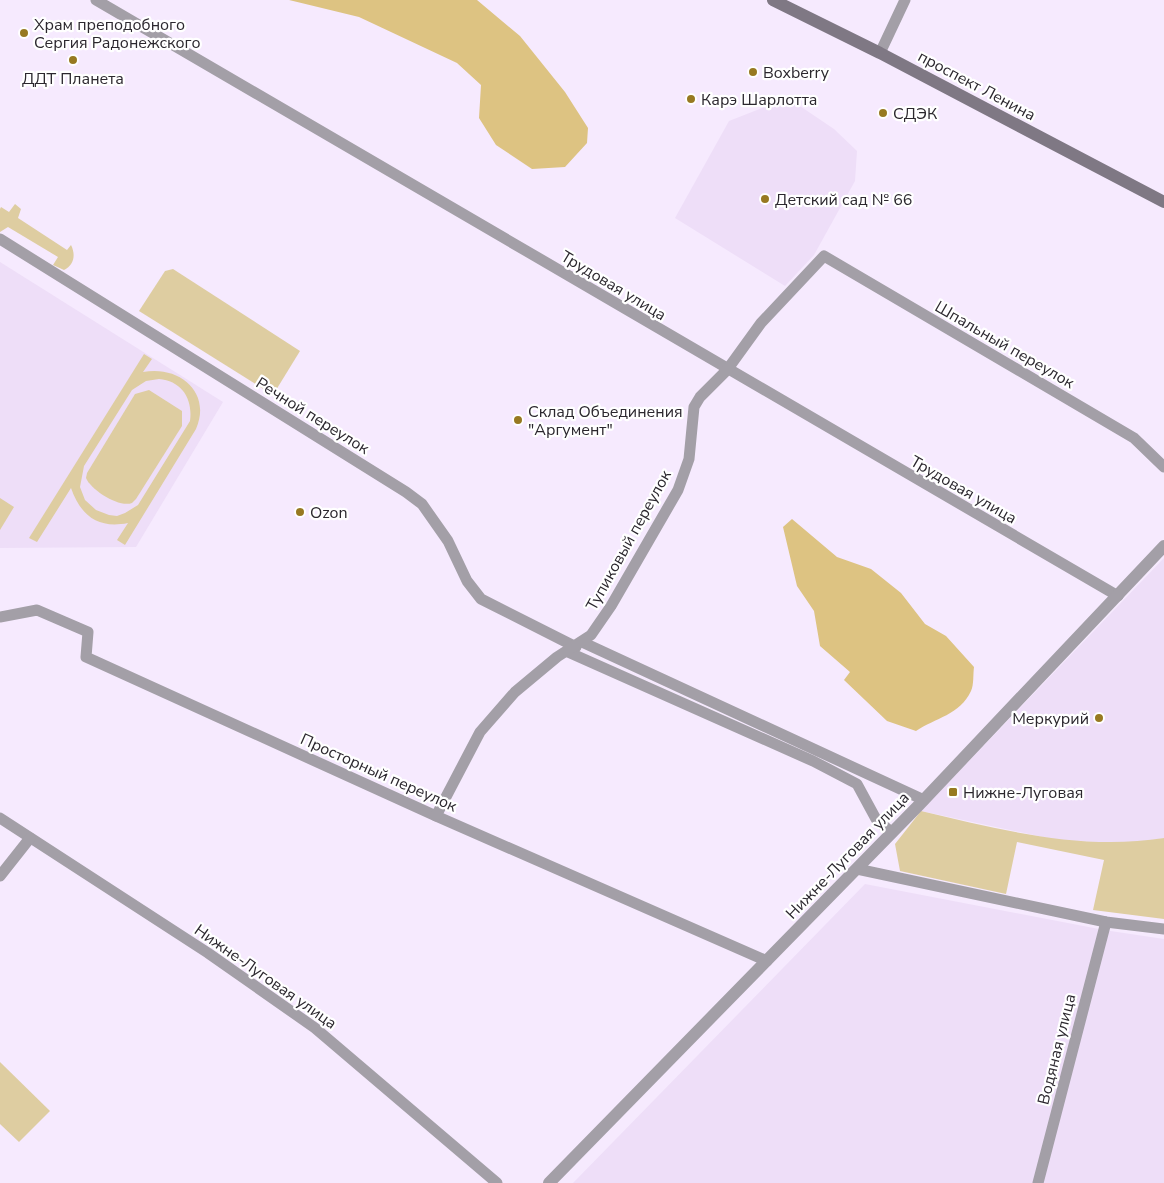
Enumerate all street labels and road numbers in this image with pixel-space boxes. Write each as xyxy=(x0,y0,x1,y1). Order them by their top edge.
street label: проспект Ленина xyxy=(914,46,1039,126)
street label: Трудовая улица xyxy=(557,246,670,326)
street label: Шпальный переулок xyxy=(931,296,1079,394)
street label: Речной переулок xyxy=(252,372,374,460)
street label: Трудовая улица xyxy=(906,451,1021,529)
street label: Тупиковый переулок xyxy=(581,466,677,615)
street label: Просторный переулок xyxy=(297,728,461,818)
street label: Нижне-Луговая улица xyxy=(781,787,914,924)
street label: Нижне-Луговая улица xyxy=(190,919,341,1034)
street label: Водяная улица xyxy=(1033,992,1081,1107)

